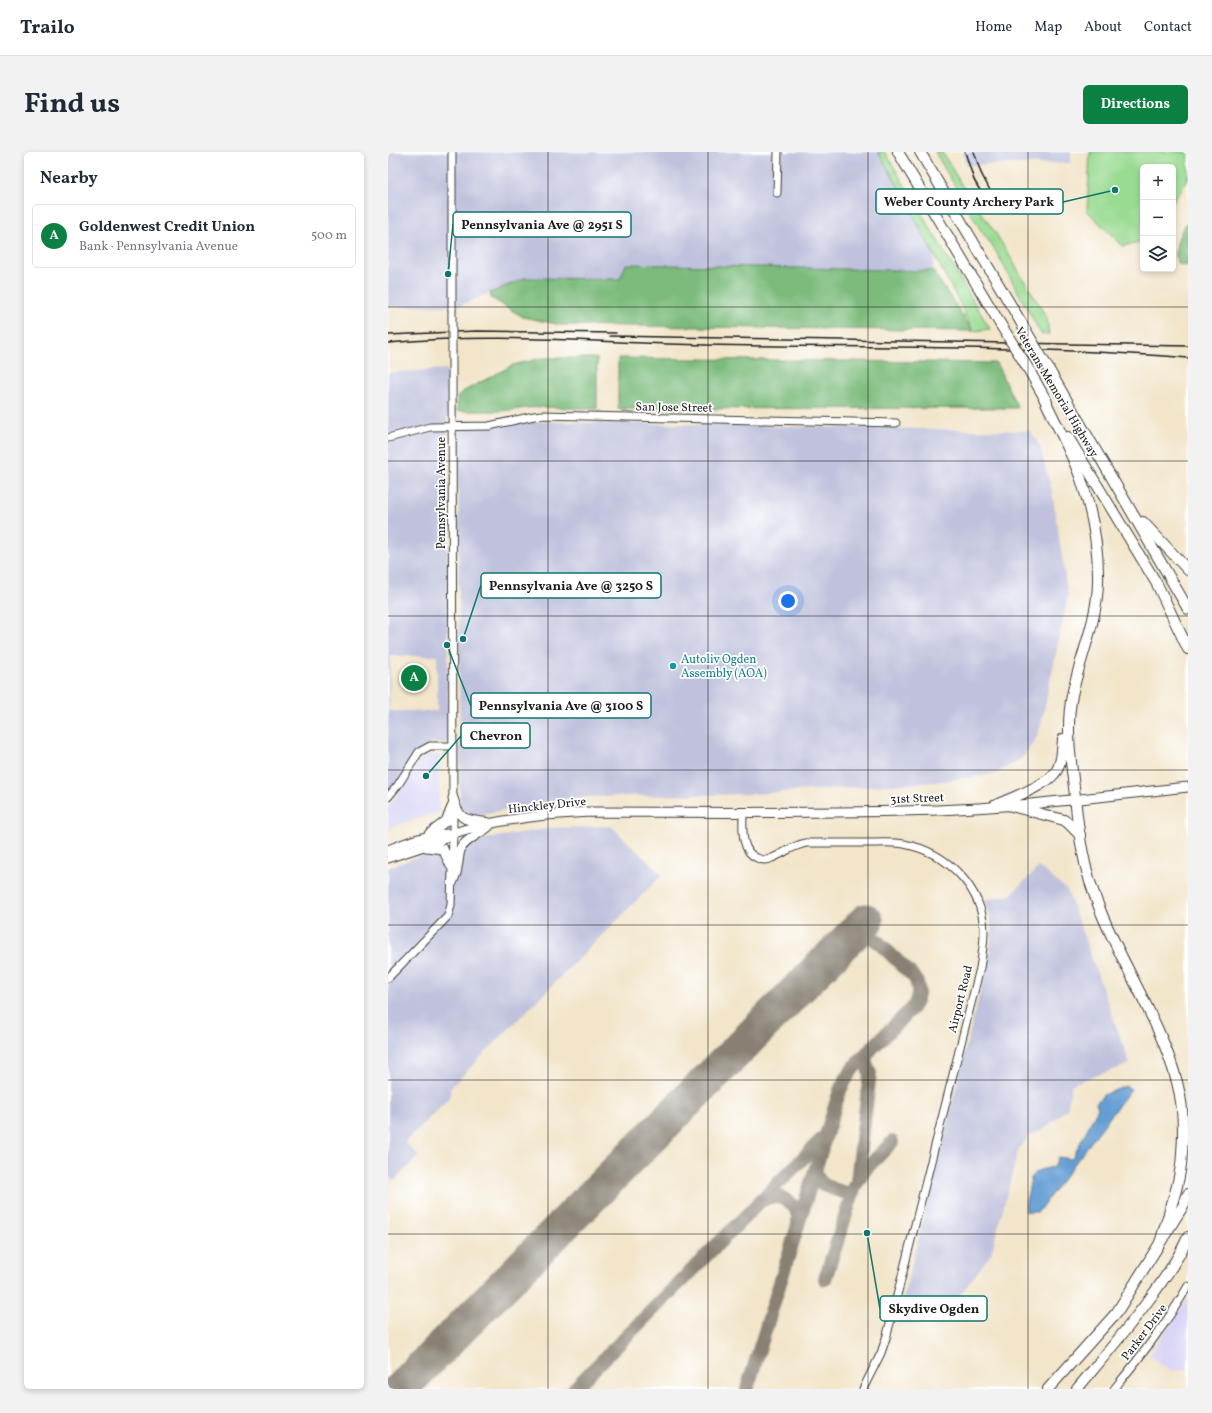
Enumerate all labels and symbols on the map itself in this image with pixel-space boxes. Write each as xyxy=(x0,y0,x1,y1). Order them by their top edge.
callout: Weber County Archery Park xyxy=(876,189,1063,214)
text: Weber County Archery Park xyxy=(884,194,1054,212)
callout: Pennsylvania Ave @ 2951 S xyxy=(453,212,631,237)
text: Pennsylvania Ave @ 2951 S xyxy=(461,217,623,235)
street label: Veterans Memorial Highway xyxy=(1011,324,1102,461)
street label: San Jose Street xyxy=(635,399,713,417)
street label: Pennsylvania Avenue xyxy=(434,436,450,549)
callout: Pennsylvania Ave @ 3250 S xyxy=(481,573,661,598)
text: Pennsylvania Ave @ 3250 S xyxy=(489,578,653,596)
your location xyxy=(778,591,798,611)
place label: Autoliv Ogden Assembly (AOA) xyxy=(681,652,767,682)
marker: Autoliv Ogden Assembly (AOA) xyxy=(668,661,678,671)
pin: A xyxy=(401,663,427,693)
callout: Pennsylvania Ave @ 3100 S xyxy=(471,693,651,718)
text: Pennsylvania Ave @ 3100 S xyxy=(479,698,643,716)
callout: Chevron xyxy=(461,723,530,748)
text: Chevron xyxy=(470,728,523,746)
street label: 31st Street xyxy=(890,790,944,808)
street label: Hinckley Drive xyxy=(507,794,587,818)
street label: Airport Road xyxy=(945,964,977,1035)
callout: Skydive Ogden xyxy=(880,1296,987,1321)
text: Skydive Ogden xyxy=(889,1301,980,1319)
street label: Parker Drive xyxy=(1118,1301,1171,1364)

